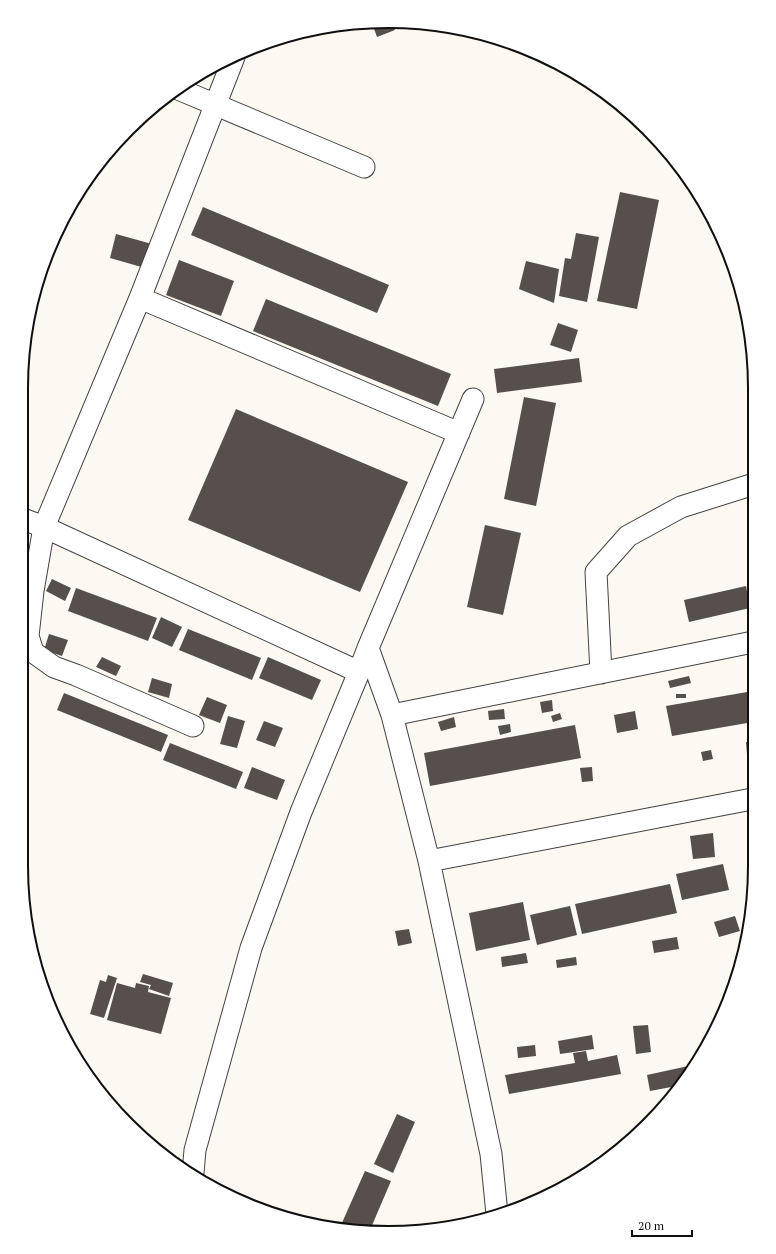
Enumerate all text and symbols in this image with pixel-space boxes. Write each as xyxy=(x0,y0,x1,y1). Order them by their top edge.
scale bar xyxy=(632,1212,692,1238)
text: 20 m xyxy=(638,1218,665,1233)

